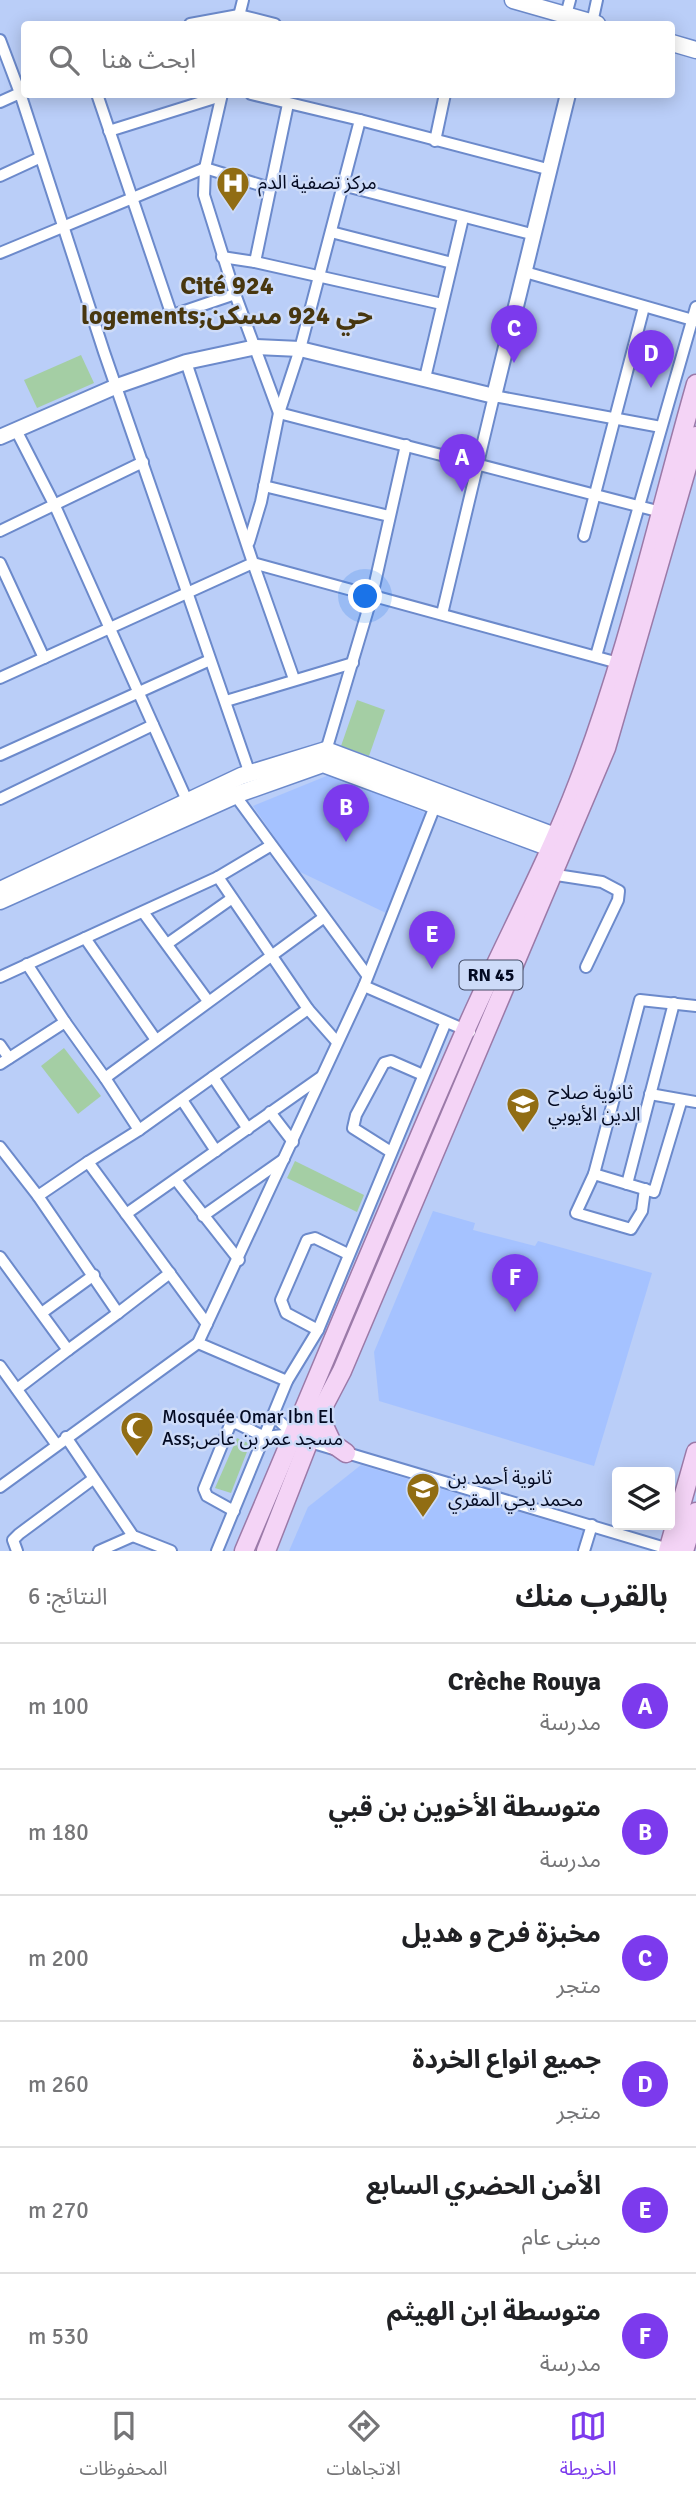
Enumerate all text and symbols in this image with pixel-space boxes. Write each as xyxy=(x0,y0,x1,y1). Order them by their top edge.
search box xyxy=(21,21,675,98)
icon: search xyxy=(45,41,83,79)
text: ابحث هنا xyxy=(101,44,196,76)
hospital icon: مركز تصفية الدم xyxy=(214,164,252,213)
place label: مركز تصفية الدم xyxy=(258,171,377,197)
district label: Cité 924 logements;حي 924 مسكن xyxy=(81,270,373,336)
pin: C xyxy=(491,305,537,363)
pin: D xyxy=(628,330,674,388)
pin: A xyxy=(439,434,485,492)
your location xyxy=(348,579,382,613)
pin: B xyxy=(323,784,369,842)
pin: E xyxy=(409,911,455,969)
road number: RN 45 xyxy=(460,960,522,990)
place label: ثانوية صلاح الدين الأيوبي xyxy=(548,1081,641,1129)
school or university icon: ثانوية صلاح الدين الأيوبي xyxy=(504,1085,542,1134)
pin: F xyxy=(492,1254,538,1312)
place label: Mosquée Omar Ibn El Ass;مسجد عمر بن عاص xyxy=(162,1405,343,1451)
mosque icon: Mosquée Omar Ibn El Ass;مسجد عمر بن عاص xyxy=(118,1409,156,1458)
place label: ثانوية أحمد بن محمد يحي المقري xyxy=(448,1466,583,1514)
map controls xyxy=(612,1467,675,1530)
button: layers xyxy=(612,1467,675,1530)
school or university icon: ثانوية أحمد بن محمد يحي المقري xyxy=(404,1470,442,1519)
text: بالقرب منك xyxy=(515,1578,668,1615)
text: النتائج: 6 xyxy=(28,1582,107,1611)
text: Crèche Rouya xyxy=(448,1666,601,1698)
text: 100 m xyxy=(28,1692,89,1721)
text: A xyxy=(638,1692,652,1721)
text: مدرسة xyxy=(540,1708,601,1737)
text: متوسطة الأخوين بن قبي xyxy=(329,1792,601,1824)
text: 180 m xyxy=(28,1818,89,1847)
text: B xyxy=(638,1818,652,1847)
text: مدرسة xyxy=(540,1845,601,1874)
text: مخبزة فرح و هديل xyxy=(402,1918,601,1950)
text: 200 m xyxy=(28,1944,89,1973)
text: C xyxy=(638,1944,652,1973)
text: متجر xyxy=(557,1971,601,2000)
text: جميع انواع الخردة xyxy=(412,2044,601,2076)
text: 260 m xyxy=(28,2070,89,2099)
text: D xyxy=(637,2070,653,2099)
text: متجر xyxy=(557,2097,601,2126)
text: الأمن الحضري السابع xyxy=(366,2170,601,2202)
text: 270 m xyxy=(28,2196,89,2225)
text: E xyxy=(638,2196,652,2225)
text: مبنى عام xyxy=(522,2223,601,2252)
text: متوسطة ابن الهيثم xyxy=(387,2296,601,2328)
text: 530 m xyxy=(28,2322,89,2351)
text: F xyxy=(639,2322,651,2351)
text: مدرسة xyxy=(540,2349,601,2378)
tab: المحفوظات xyxy=(79,2407,168,2489)
tab: الاتجاهات xyxy=(327,2407,401,2489)
tab: الخريطة xyxy=(560,2407,617,2489)

